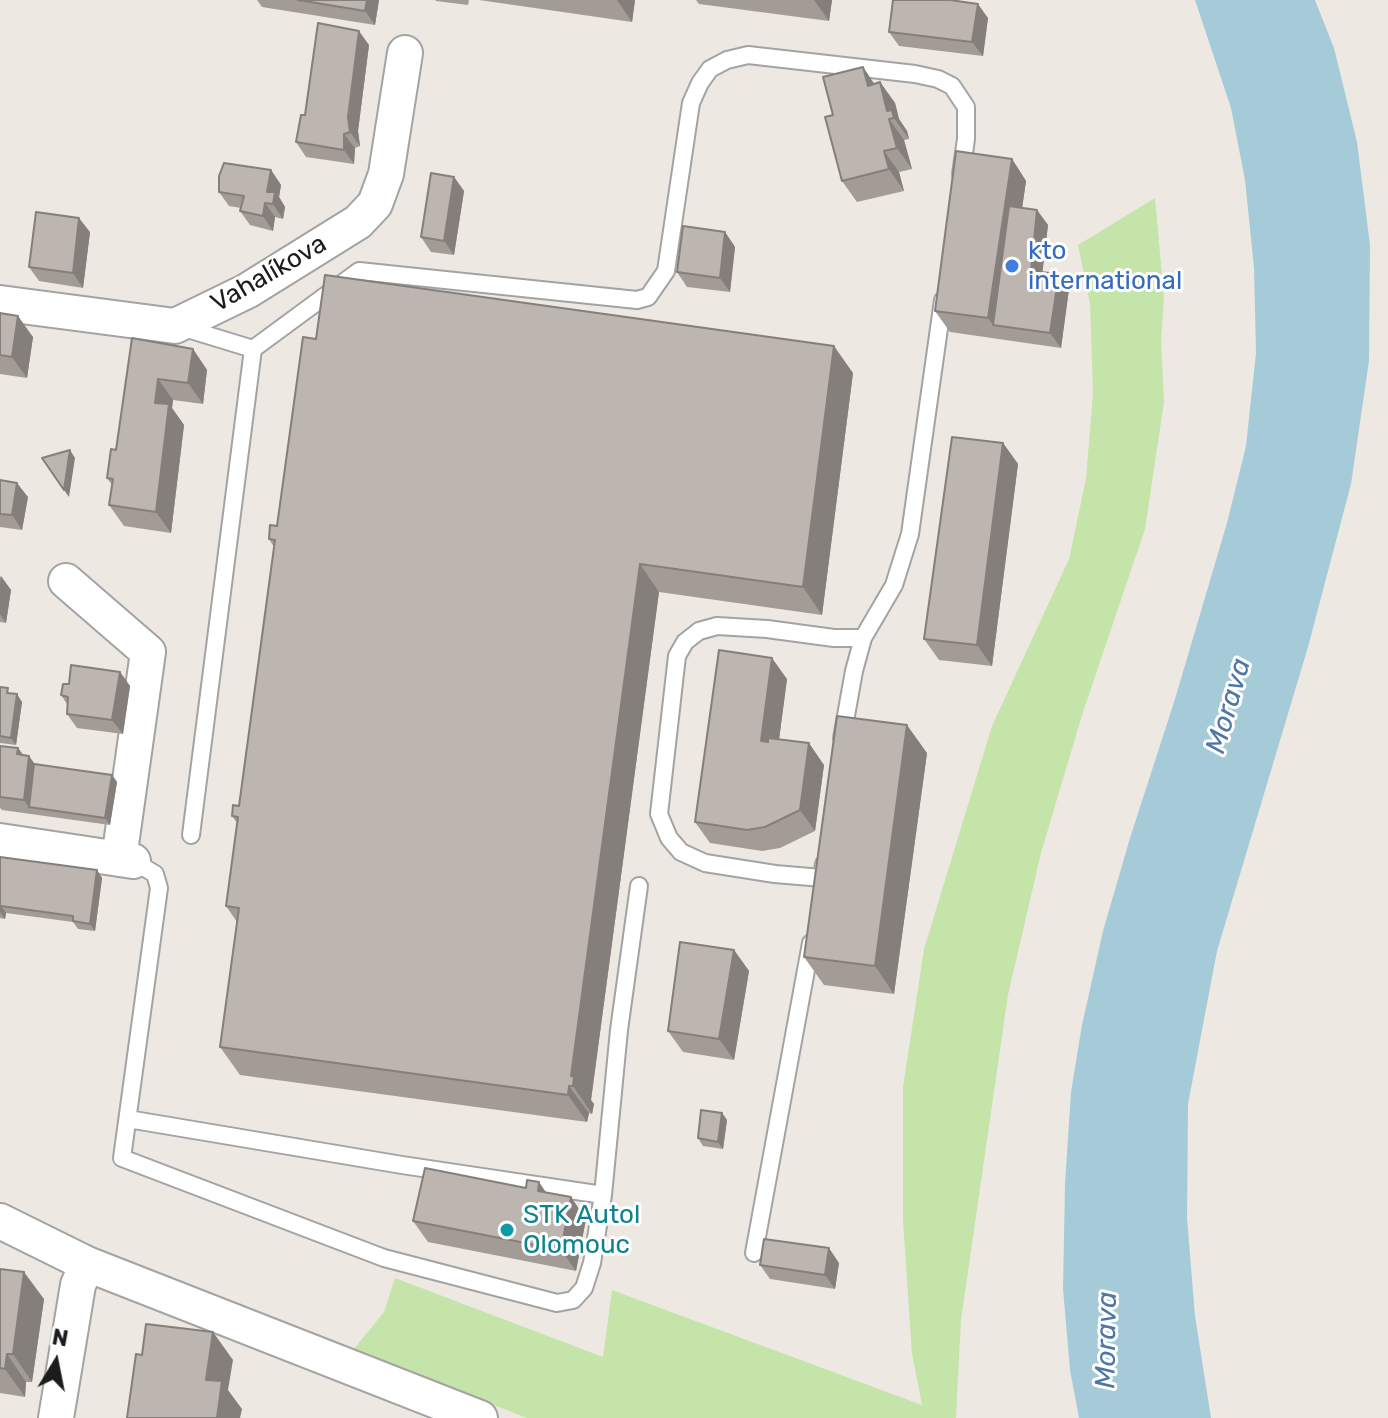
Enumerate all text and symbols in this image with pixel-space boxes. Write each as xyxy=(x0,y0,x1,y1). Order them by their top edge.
street label: Vahalíkova xyxy=(206,228,332,320)
place label: kto international xyxy=(1028,235,1182,296)
marker: kto international xyxy=(1003,257,1021,275)
water label: Morava xyxy=(1199,655,1259,757)
place label: STK Autol Olomouc xyxy=(523,1199,640,1260)
marker: STK Autol Olomouc xyxy=(498,1221,516,1239)
water label: Morava xyxy=(1089,1291,1125,1389)
north arrow xyxy=(16,1322,96,1402)
text: N xyxy=(50,1323,70,1353)

